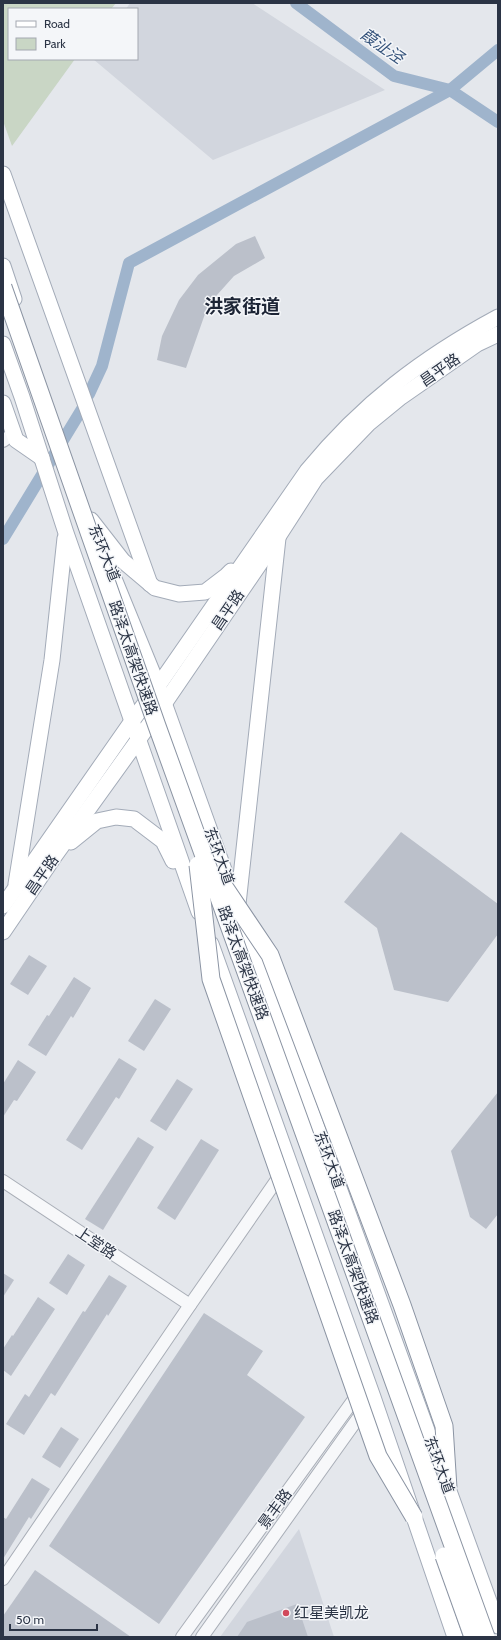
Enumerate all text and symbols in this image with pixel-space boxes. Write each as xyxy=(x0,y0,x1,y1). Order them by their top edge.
legend xyxy=(8,8,138,60)
text: Road xyxy=(44,16,70,31)
water label: 葭沚泾 xyxy=(357,24,409,69)
text: Park xyxy=(44,36,66,51)
district label: 洪家街道 xyxy=(204,295,280,318)
street label: 昌平路 xyxy=(416,350,464,390)
street label: 东环大道 xyxy=(84,522,124,584)
street label: 昌平路 xyxy=(208,586,248,634)
street label: 路泽太高架快速路 xyxy=(105,598,161,718)
street label: 东环大道 xyxy=(200,825,238,887)
street label: 昌平路 xyxy=(22,851,62,899)
street label: 路泽太高架快速路 xyxy=(214,904,272,1022)
street label: 东环大道 xyxy=(310,1129,348,1191)
street label: 路泽太高架快速路 xyxy=(324,1208,382,1326)
street label: 上堂路 xyxy=(72,1223,120,1263)
street label: 东环大道 xyxy=(420,1434,458,1496)
street label: 景丰路 xyxy=(254,1486,296,1532)
place label: 红星美凯龙 xyxy=(294,1604,369,1622)
scale bar xyxy=(10,1606,97,1632)
marker: 红星美凯龙 xyxy=(281,1608,291,1618)
text: 50 m xyxy=(16,1612,44,1627)

